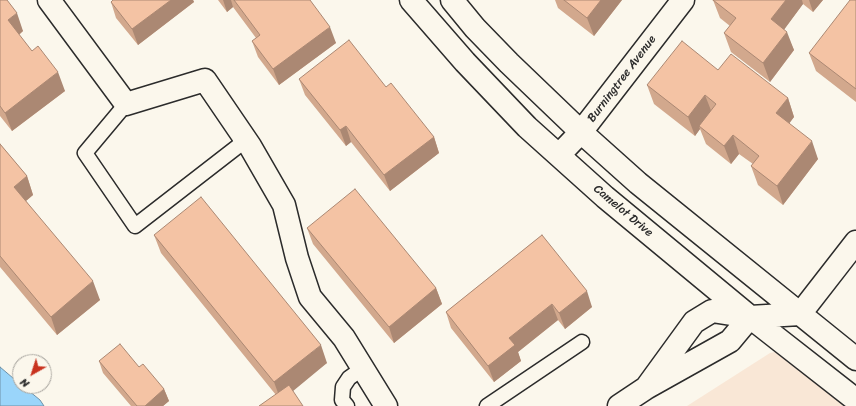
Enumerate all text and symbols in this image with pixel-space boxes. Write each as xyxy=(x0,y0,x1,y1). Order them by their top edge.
street label: Burningtree Avenue xyxy=(585,33,659,125)
street label: Camelot Drive xyxy=(590,182,656,240)
north arrow xyxy=(12,354,52,394)
text: N xyxy=(16,373,34,393)

